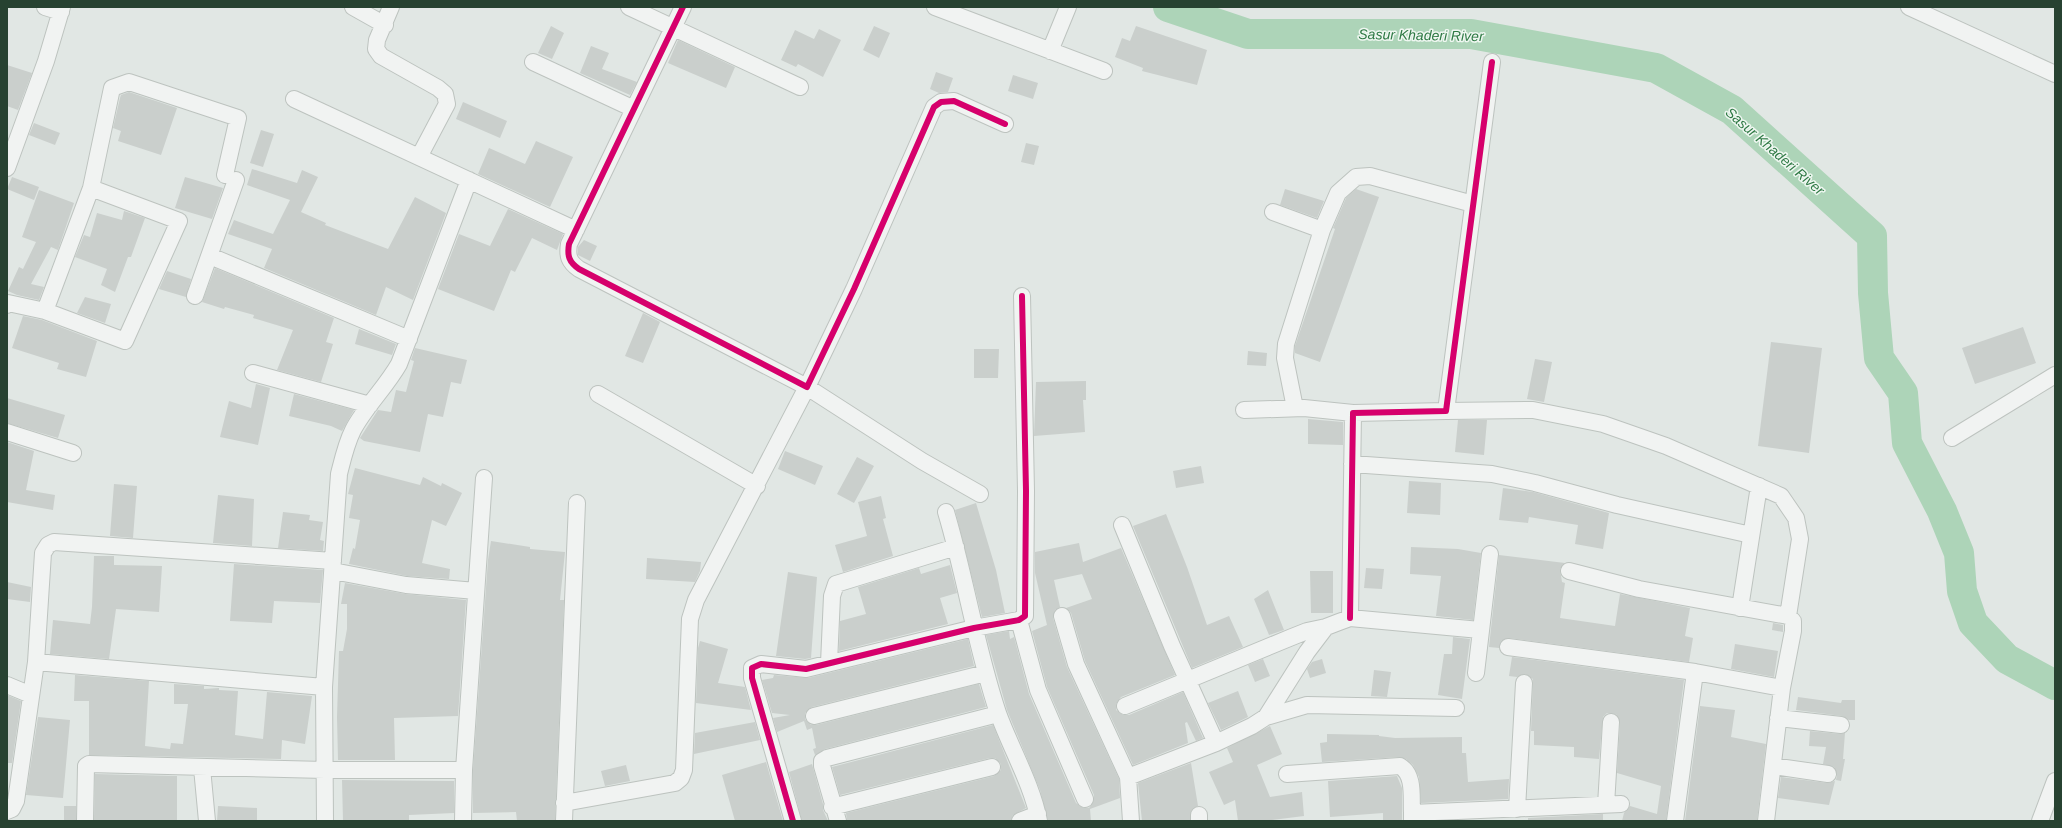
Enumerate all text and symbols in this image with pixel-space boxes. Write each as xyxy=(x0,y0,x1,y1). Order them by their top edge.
water label: Sasur Khaderi River xyxy=(1358,26,1485,44)
water label: Sasur Khaderi River xyxy=(1722,104,1829,199)

